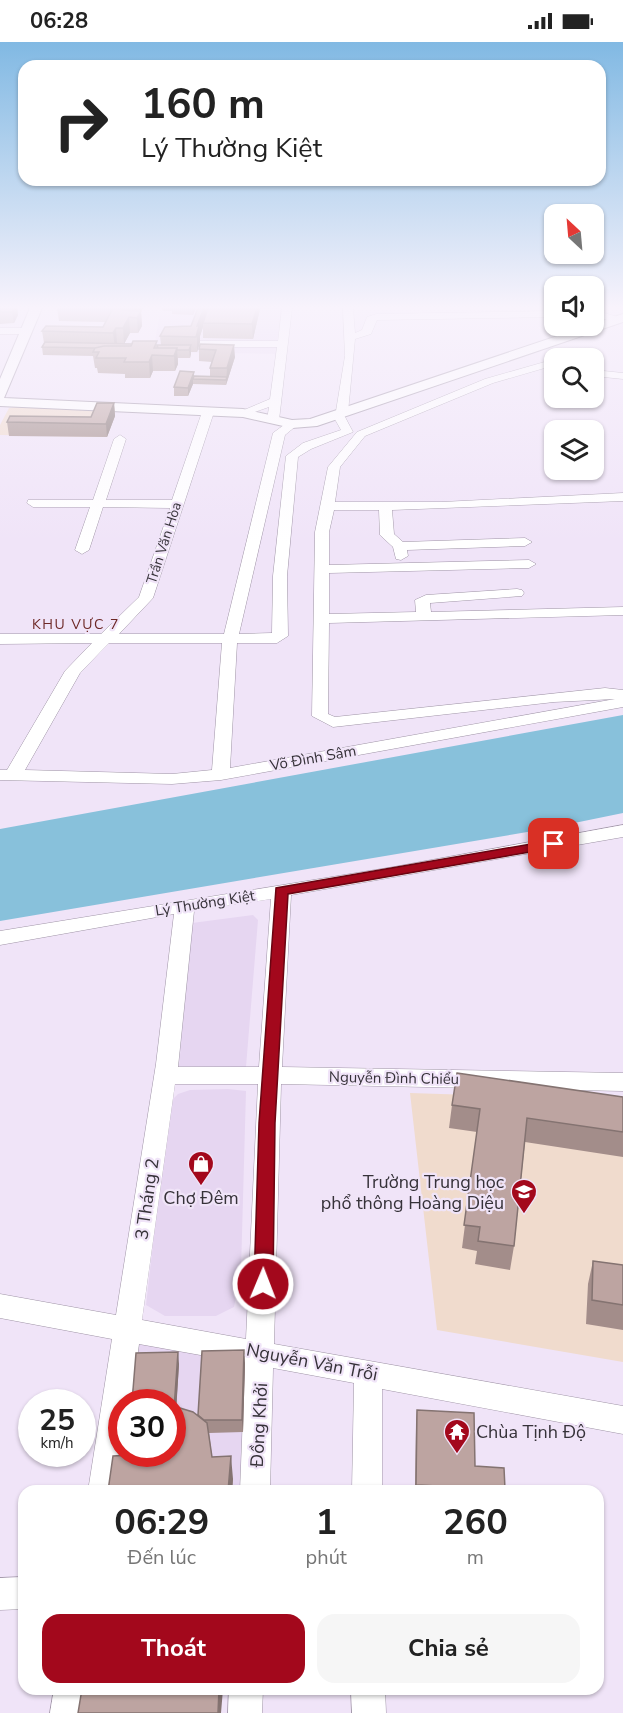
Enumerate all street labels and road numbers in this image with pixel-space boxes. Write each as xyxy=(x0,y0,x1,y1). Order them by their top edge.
street label: Trần Văn Hòa xyxy=(142,500,186,586)
street label: Võ Đình Sâm xyxy=(267,741,358,776)
street label: Lý Thường Kiệt xyxy=(154,885,257,921)
street label: Nguyễn Đình Chiểu xyxy=(329,1067,459,1089)
street label: 3 Tháng 2 xyxy=(129,1157,165,1241)
street label: Nguyễn Văn Trỗi xyxy=(244,1338,380,1386)
street label: Đồng Khởi xyxy=(245,1382,273,1469)

